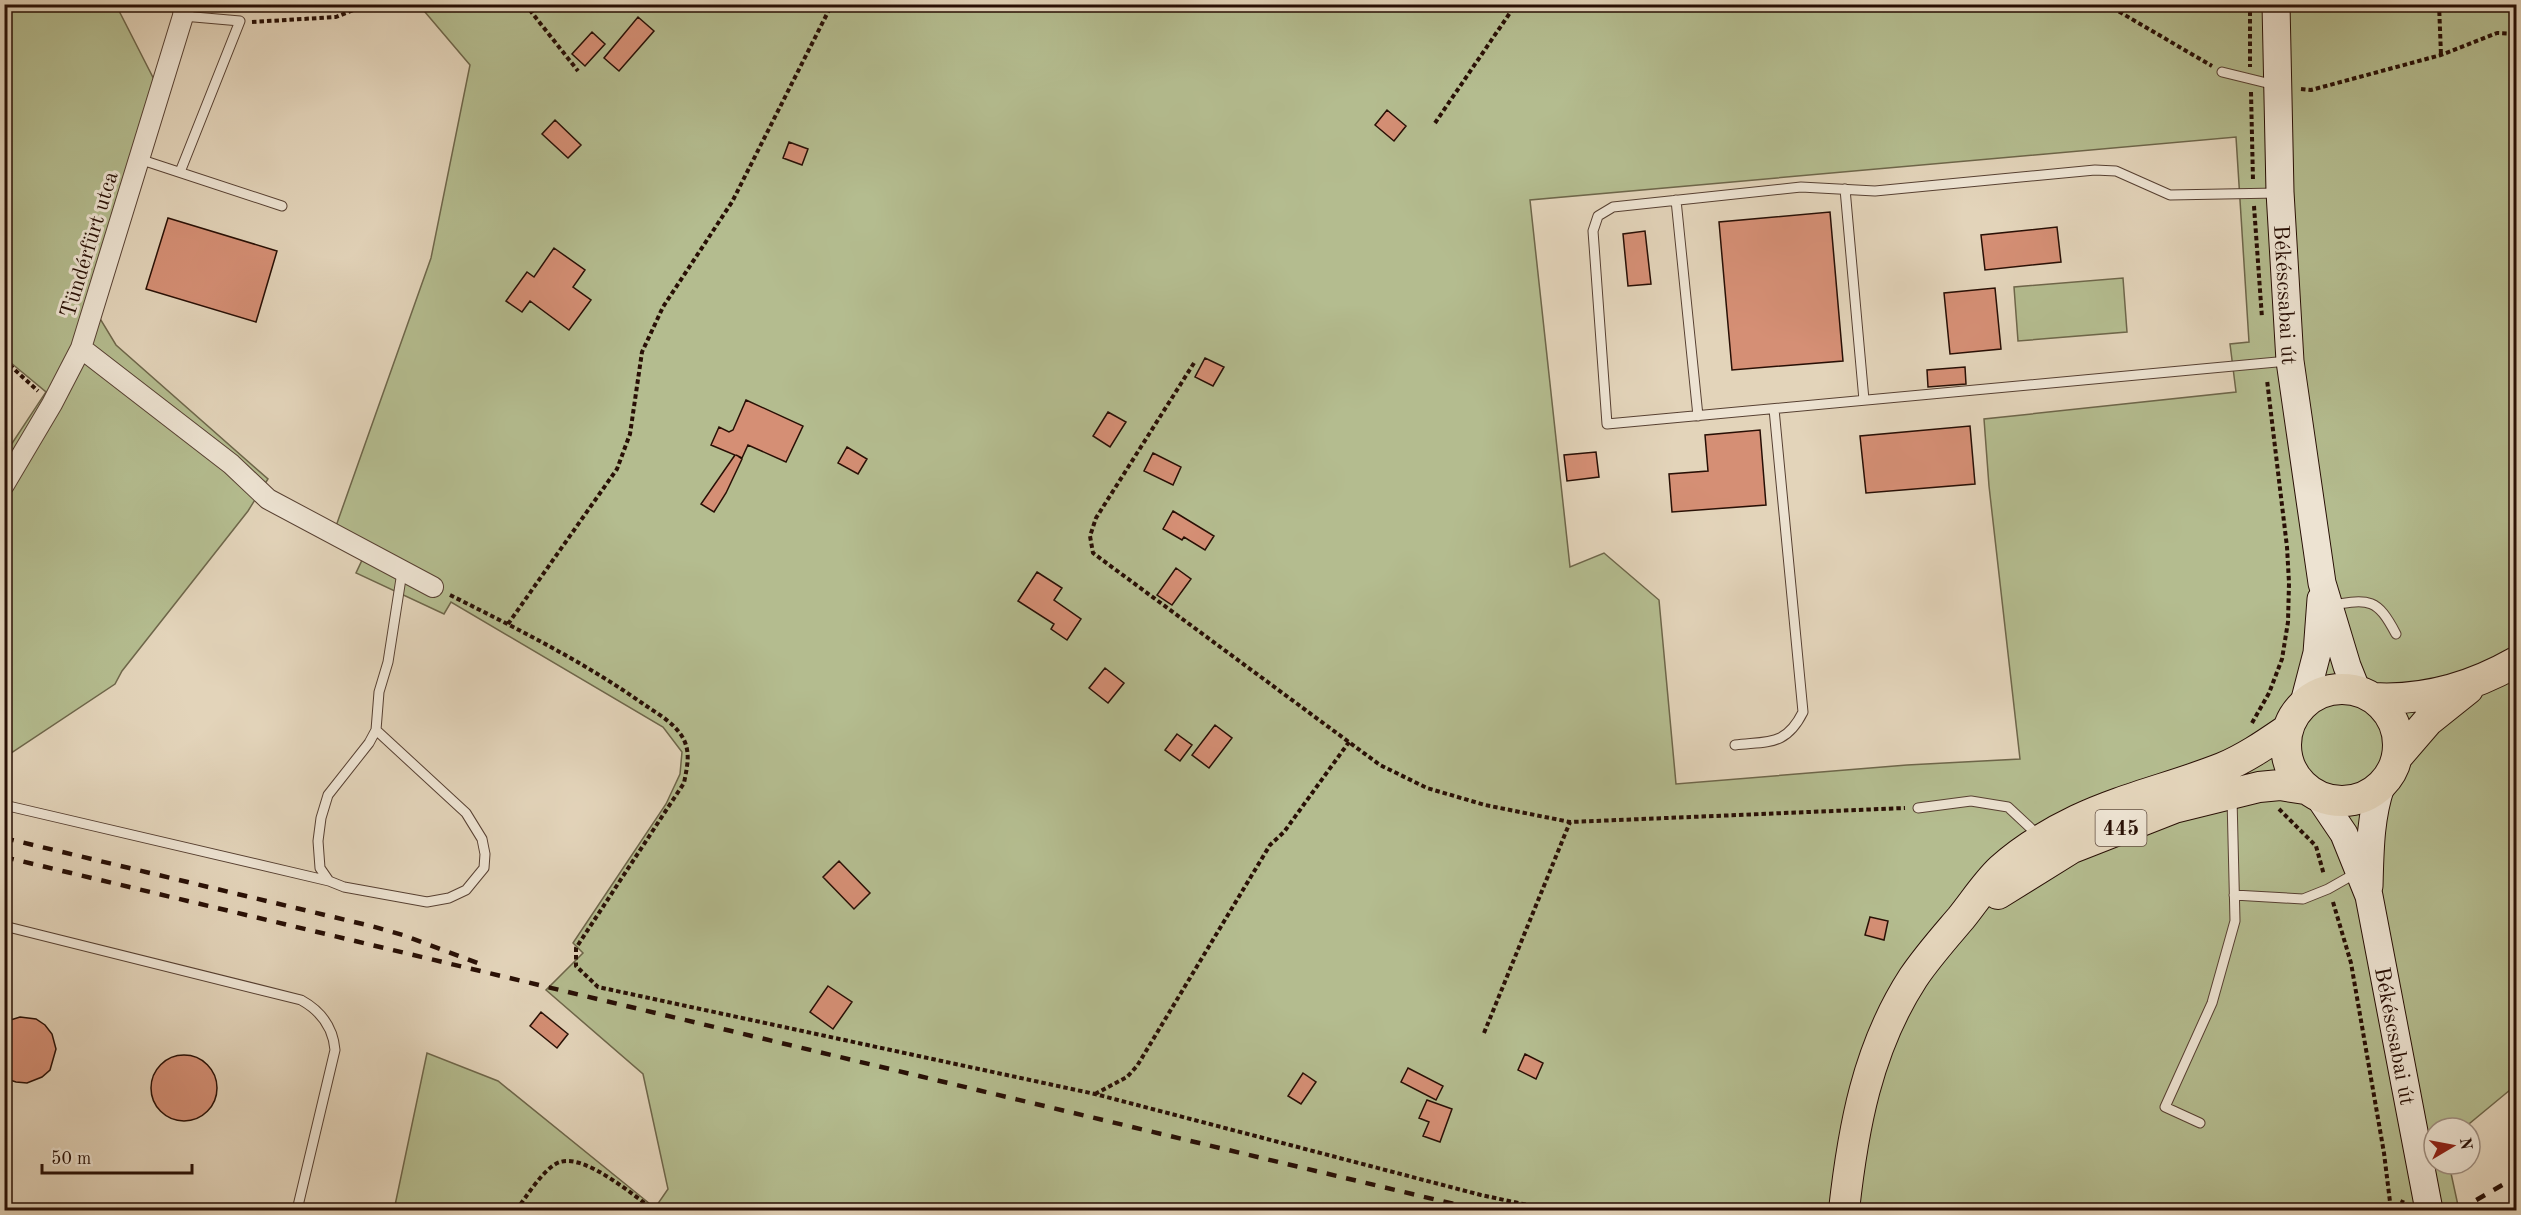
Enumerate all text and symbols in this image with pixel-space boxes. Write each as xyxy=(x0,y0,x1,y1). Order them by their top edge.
street label: Tündérfürt utca xyxy=(57,169,123,320)
street label: Békéscsabai út xyxy=(2269,224,2299,366)
road number: 445 xyxy=(2096,810,2146,846)
street label: Békéscsabai út xyxy=(2370,965,2418,1107)
north arrow xyxy=(2422,1116,2482,1176)
text: N xyxy=(2456,1136,2474,1152)
scale bar xyxy=(42,1137,192,1175)
text: 50 m xyxy=(51,1150,91,1168)

